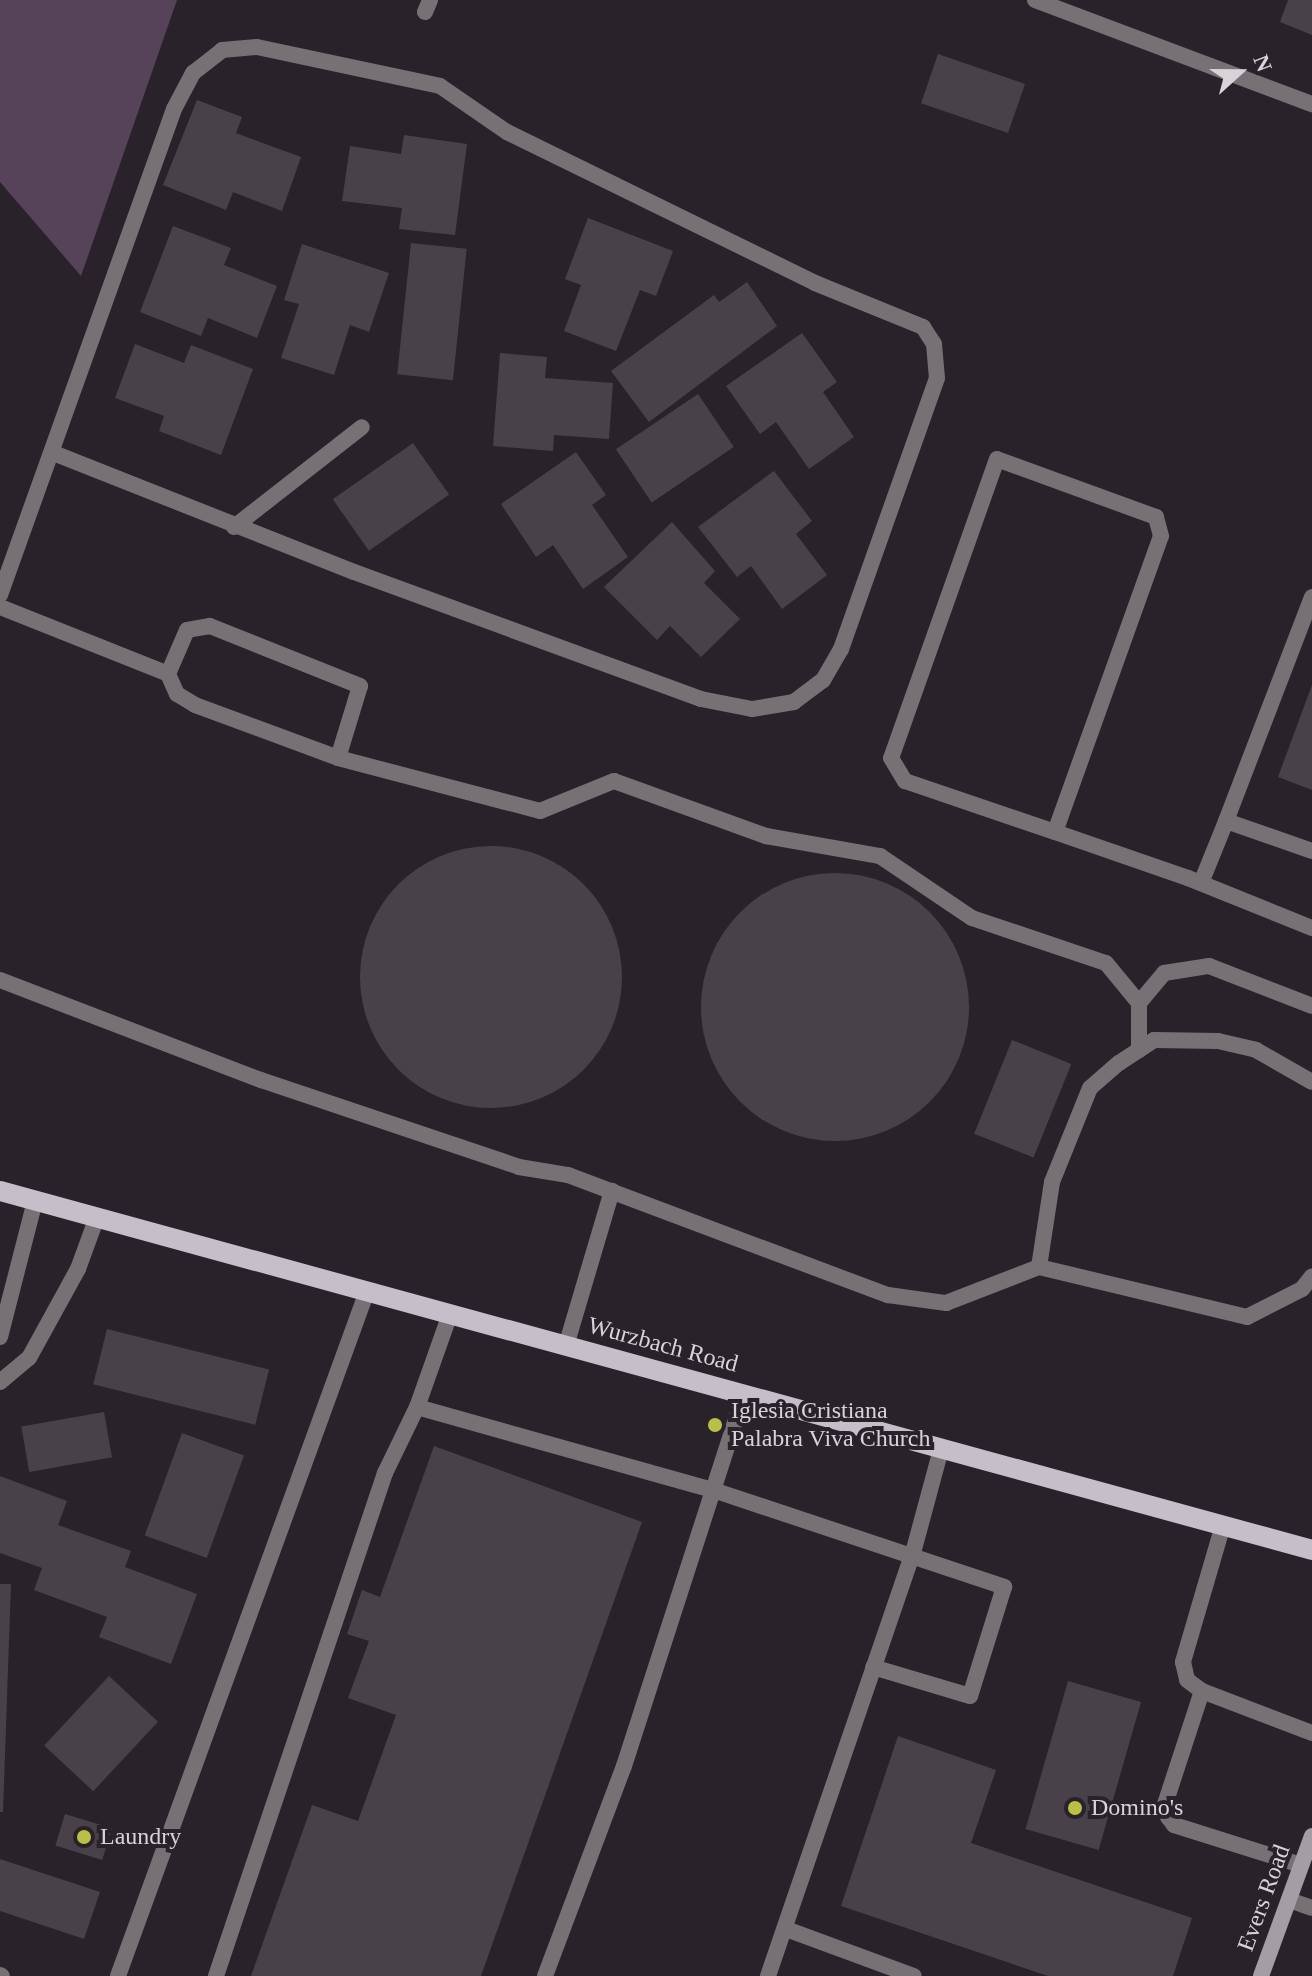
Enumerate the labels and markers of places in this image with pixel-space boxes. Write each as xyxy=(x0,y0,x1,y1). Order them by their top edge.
place label: Iglesia Cristiana Palabra Viva Church xyxy=(731,1397,931,1453)
marker: Iglesia Cristiana Palabra Viva Church xyxy=(706,1416,724,1434)
place label: Domino's xyxy=(1091,1794,1183,1822)
marker: Domino's xyxy=(1066,1799,1084,1817)
place label: Laundry xyxy=(100,1823,181,1851)
marker: Laundry xyxy=(75,1828,93,1846)

